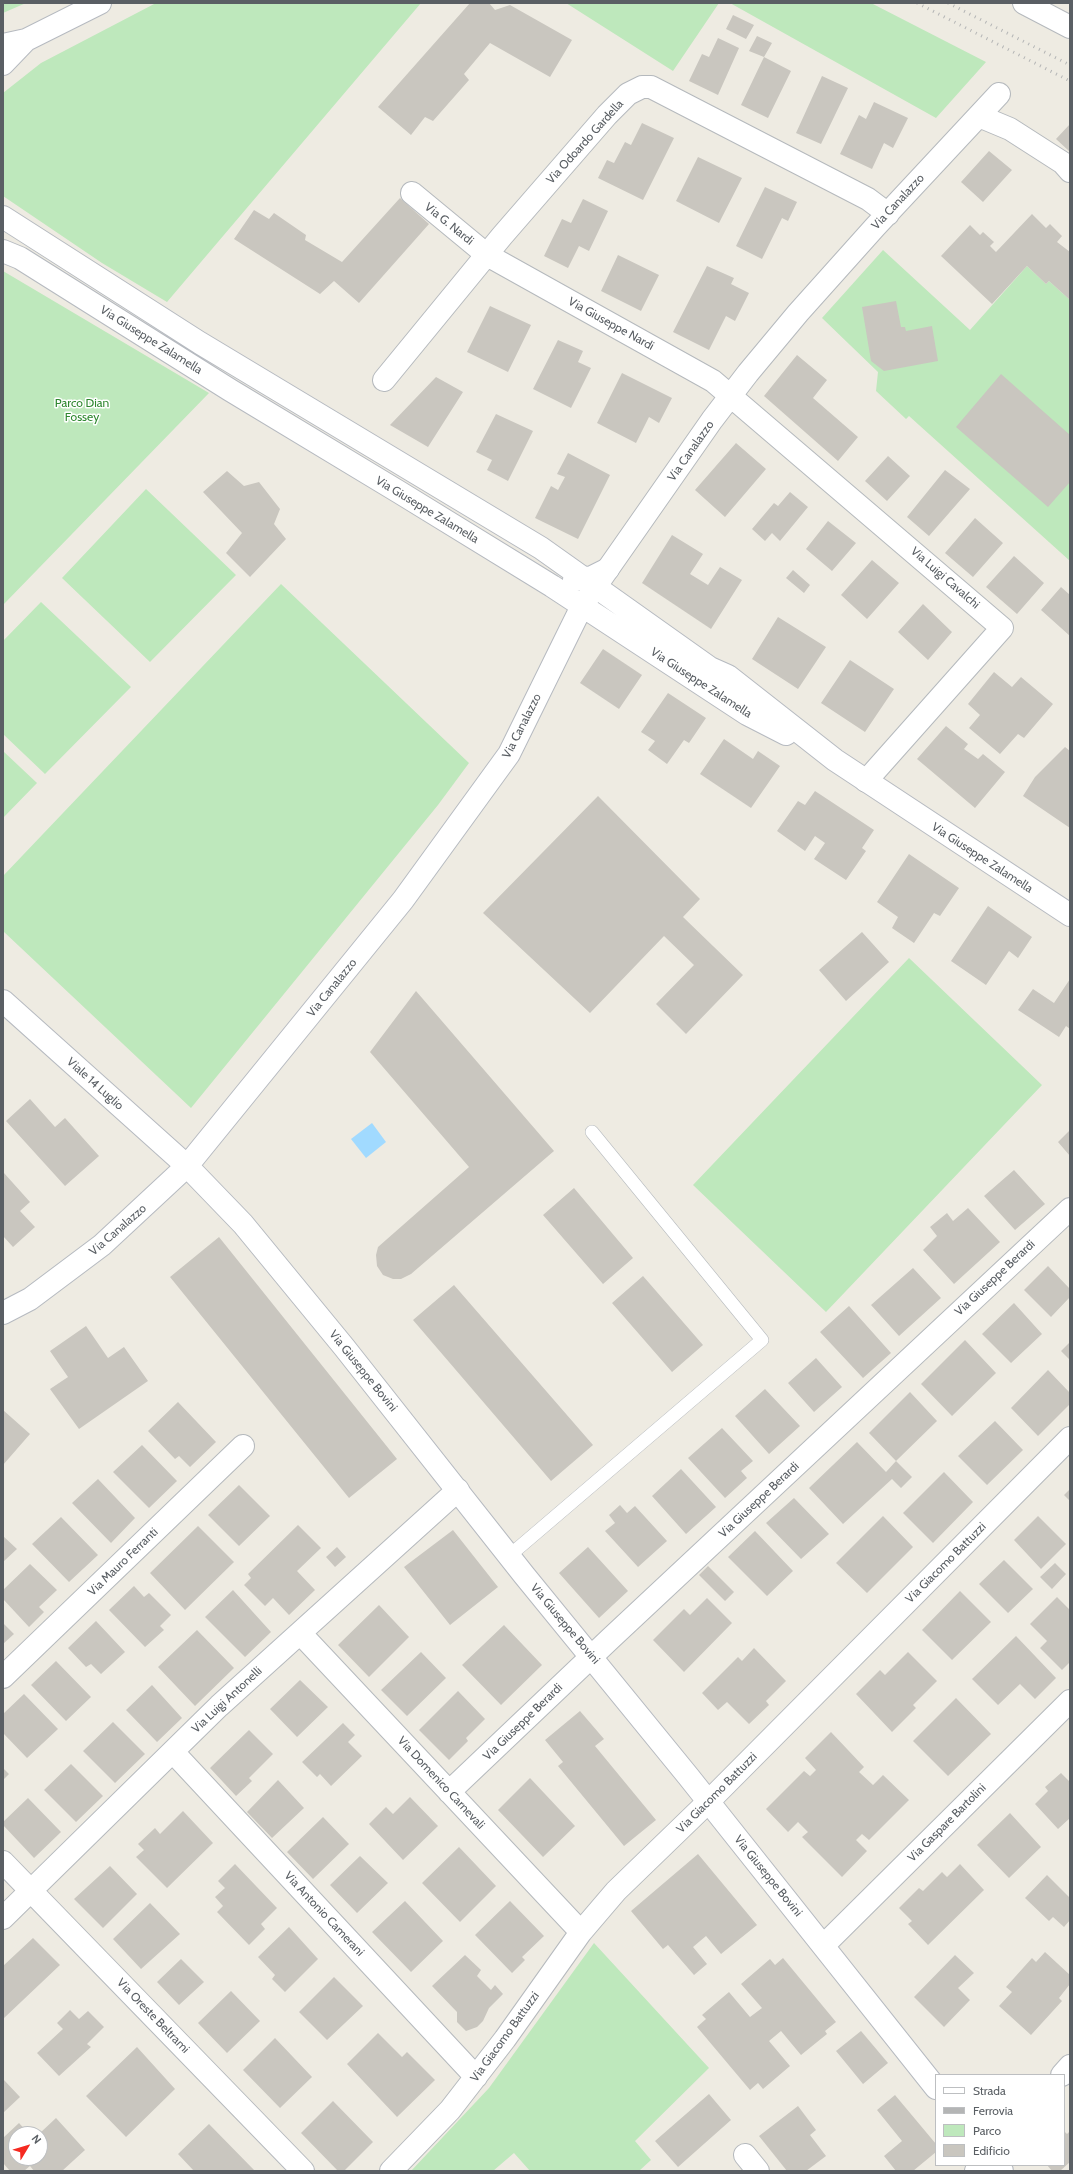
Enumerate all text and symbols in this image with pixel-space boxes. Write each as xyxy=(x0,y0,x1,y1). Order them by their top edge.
street label: Via Odoardo Gardella xyxy=(543,97,627,187)
street label: Via Canalazzo xyxy=(869,171,927,233)
street label: Via G. Nardi xyxy=(422,200,476,248)
street label: Via Giuseppe Nardi xyxy=(566,294,656,354)
street label: Via Giuseppe Zalamella xyxy=(97,303,205,377)
park label: Parco Dian Fossey xyxy=(55,396,109,424)
street label: Via Canalazzo xyxy=(665,418,717,484)
street label: Via Giuseppe Zalamella xyxy=(373,473,481,547)
street label: Via Luigi Cavalchi xyxy=(908,544,982,612)
street label: Via Giuseppe Zalamella xyxy=(648,645,754,721)
street label: Via Canalazzo xyxy=(500,691,544,761)
street label: Via Giuseppe Zalamella xyxy=(929,820,1035,896)
street label: Via Canalazzo xyxy=(304,956,360,1020)
street label: Viale 14 Luglio xyxy=(64,1055,126,1113)
street label: Via Canalazzo xyxy=(87,1201,149,1259)
street label: Via Giuseppe Berardi xyxy=(952,1237,1038,1319)
street label: Via Giuseppe Bovini xyxy=(326,1327,400,1415)
street label: Via Giuseppe Berardi xyxy=(716,1459,802,1541)
street label: Via Giacomo Battuzzi xyxy=(903,1520,989,1606)
street label: Via Mauro Ferranti xyxy=(85,1525,161,1599)
street label: Via Giuseppe Bovini xyxy=(527,1581,603,1667)
street label: Via Luigi Antonelli xyxy=(189,1664,265,1736)
street label: Via Giuseppe Berardi xyxy=(480,1680,566,1764)
street label: Via Domenico Carnevali xyxy=(394,1734,488,1832)
street label: Via Giacomo Battuzzi xyxy=(674,1750,760,1836)
street label: Via Gaspare Bartolini xyxy=(905,1781,989,1865)
street label: Via Giuseppe Bovini xyxy=(731,1832,805,1920)
street label: Via Antonio Camerani xyxy=(281,1869,367,1959)
street label: Via Oreste Beltrami xyxy=(114,1976,192,2056)
street label: Via Giacomo Battuzzi xyxy=(467,1989,543,2085)
legend xyxy=(935,2074,1065,2166)
text: Strada xyxy=(973,2083,1006,2098)
text: Ferrovia xyxy=(973,2103,1013,2118)
text: Parco xyxy=(973,2123,1001,2138)
north arrow xyxy=(8,2126,48,2166)
text: N xyxy=(29,2132,45,2147)
text: Edificio xyxy=(973,2143,1010,2158)

